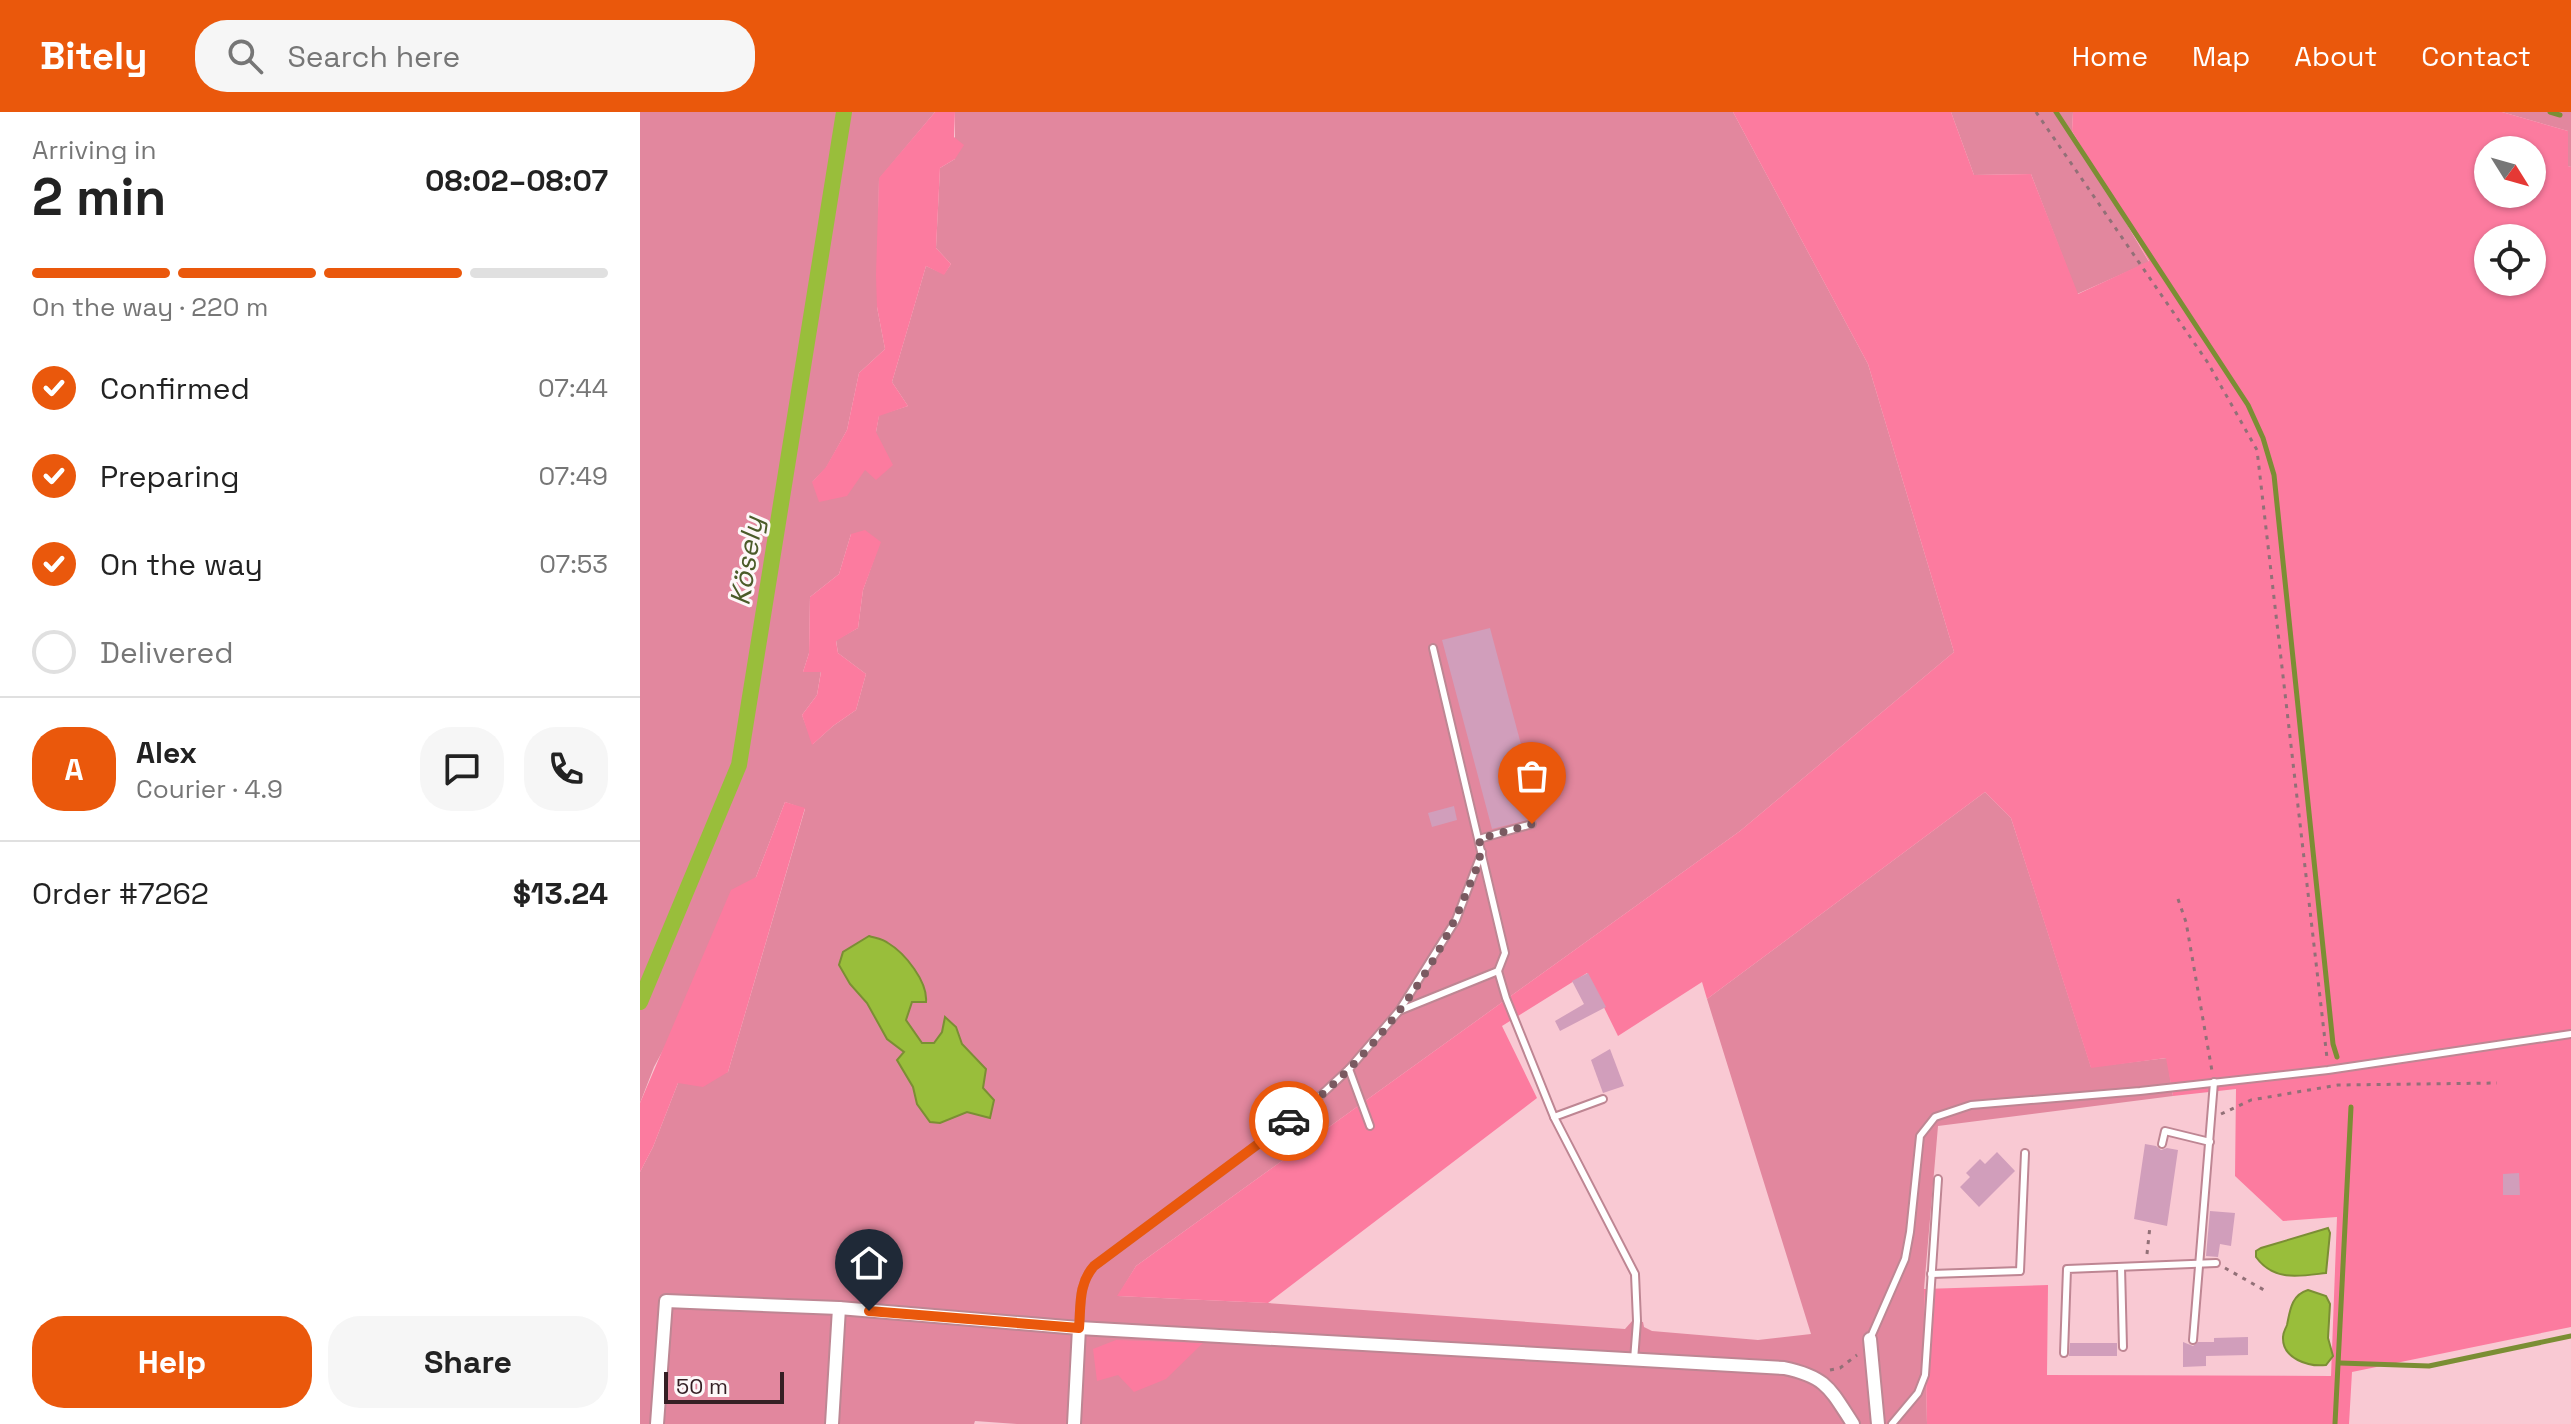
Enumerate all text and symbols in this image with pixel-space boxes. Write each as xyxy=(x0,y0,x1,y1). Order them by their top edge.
search box xyxy=(195,20,755,92)
text: Bitely xyxy=(40,32,147,80)
icon: search xyxy=(223,34,267,78)
text: Search here xyxy=(287,37,460,76)
text: Home xyxy=(2072,38,2148,74)
text: Map xyxy=(2192,38,2250,74)
text: About xyxy=(2294,38,2377,74)
text: Contact xyxy=(2421,38,2531,74)
text: Arriving in xyxy=(32,133,156,167)
north arrow xyxy=(2474,136,2546,208)
map controls xyxy=(2474,136,2546,296)
text: 08:02–08:07 xyxy=(425,161,608,200)
text: 2 min xyxy=(32,164,166,230)
button: locate xyxy=(2474,224,2546,296)
text: On the way · 220 m xyxy=(32,290,268,324)
icon: check xyxy=(32,366,76,410)
text: Confirmed xyxy=(100,369,250,408)
text: 07:44 xyxy=(538,371,608,405)
icon: check xyxy=(32,454,76,498)
text: Preparing xyxy=(100,457,239,496)
text: 07:49 xyxy=(538,459,608,493)
water label: Kösely xyxy=(721,512,771,608)
icon: check xyxy=(32,542,76,586)
text: On the way xyxy=(100,545,263,584)
text: 07:53 xyxy=(539,547,608,581)
text: Delivered xyxy=(100,633,234,672)
button: chat xyxy=(420,727,504,811)
button: phone xyxy=(524,727,608,811)
text: Alex xyxy=(136,733,197,772)
pin xyxy=(1498,742,1566,824)
text: A xyxy=(64,750,84,789)
icon: bag xyxy=(1510,754,1554,798)
text: Courier · 4.9 xyxy=(136,772,283,806)
text: Order #7262 xyxy=(32,874,209,913)
text: $13.24 xyxy=(513,874,608,913)
courier xyxy=(1249,1081,1329,1161)
icon: car xyxy=(1267,1099,1311,1143)
pin xyxy=(835,1229,903,1311)
icon: home xyxy=(847,1241,891,1285)
button: Help xyxy=(32,1316,312,1408)
button: Share xyxy=(328,1316,608,1408)
scale bar xyxy=(664,1368,784,1404)
text: 50 m xyxy=(676,1372,728,1400)

